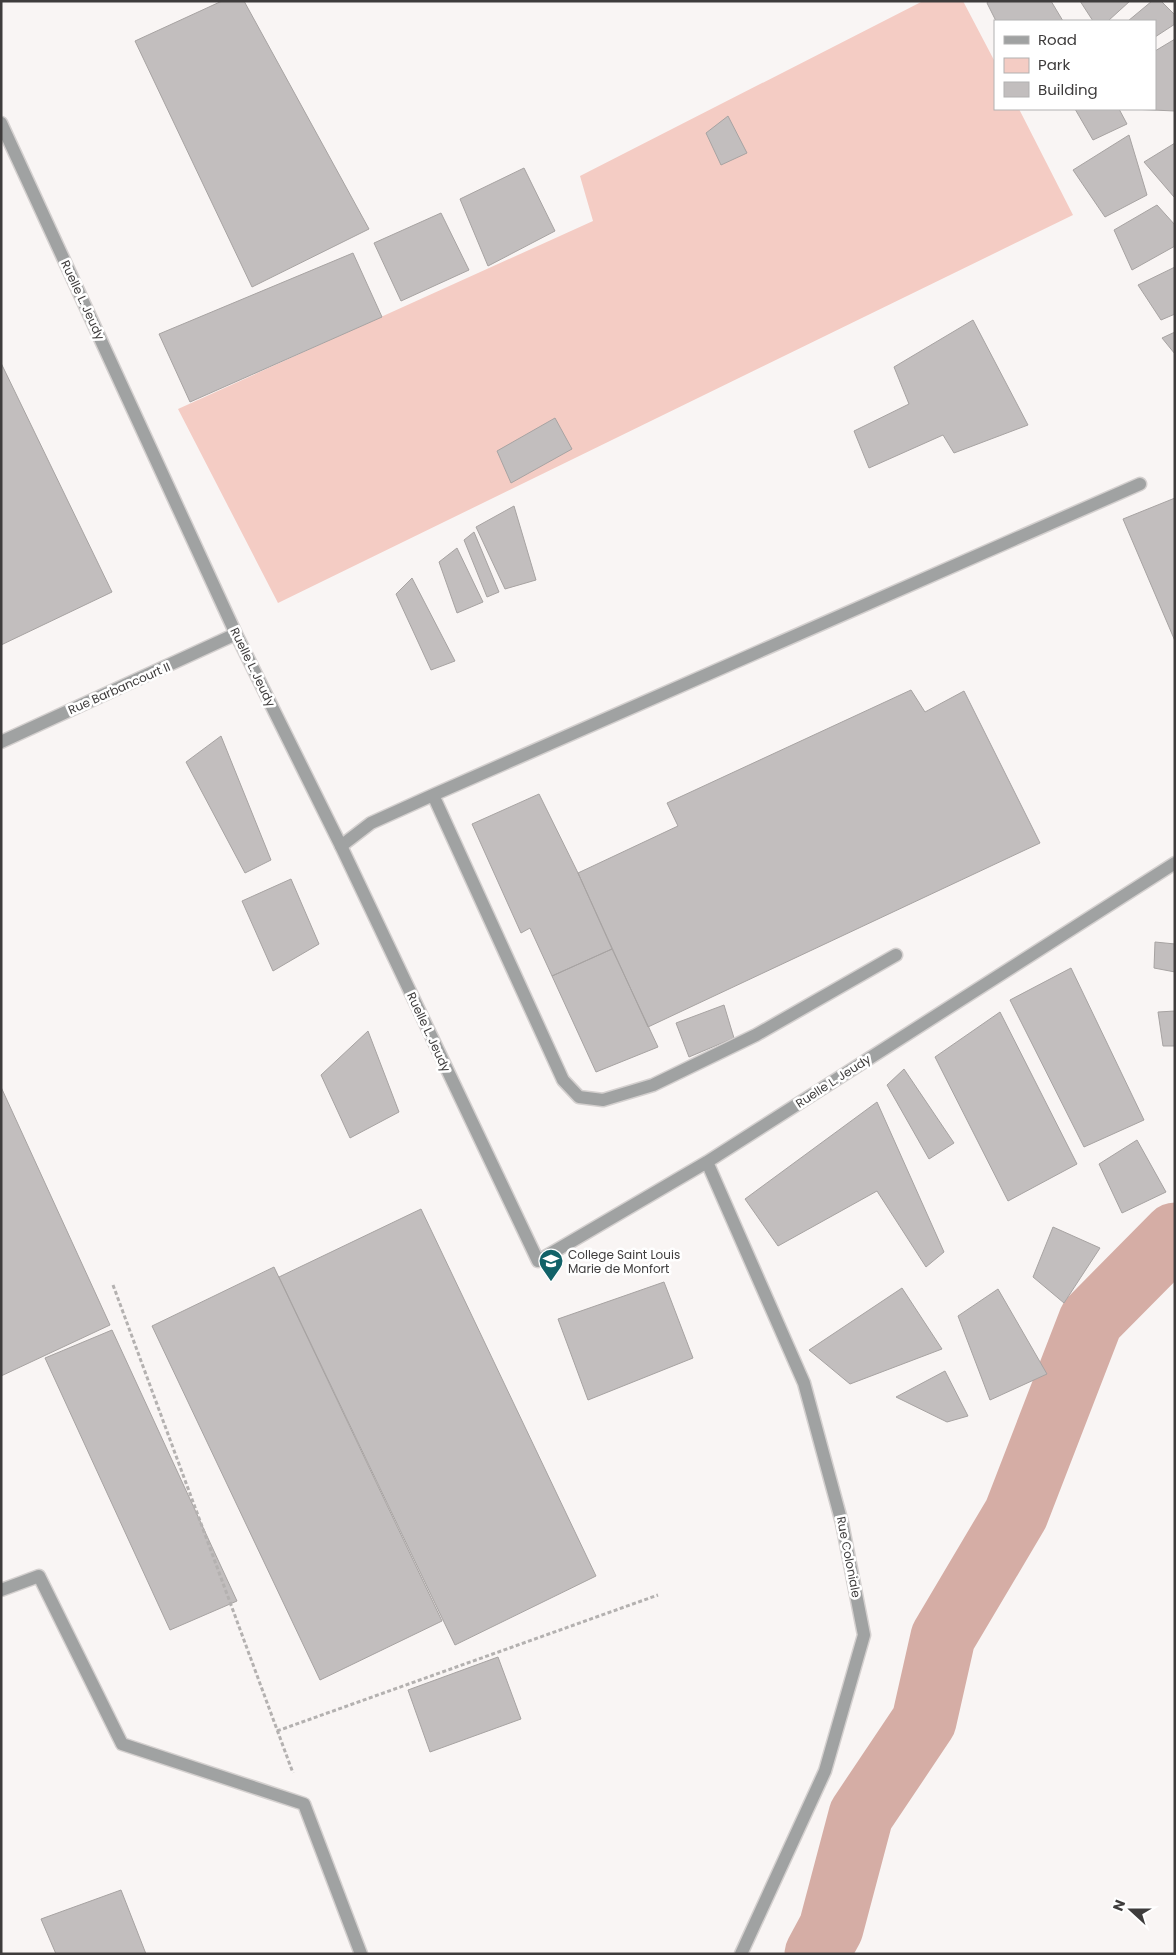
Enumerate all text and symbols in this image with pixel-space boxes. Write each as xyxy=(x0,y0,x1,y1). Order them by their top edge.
legend xyxy=(994,20,1156,110)
text: Road xyxy=(1038,29,1077,50)
text: Park xyxy=(1038,54,1070,75)
text: Building xyxy=(1038,79,1098,100)
street label: Ruelle L. Jeudy xyxy=(57,257,109,343)
street label: Ruelle L. Jeudy xyxy=(226,625,280,710)
street label: Rue Barbancourt II xyxy=(65,658,173,718)
street label: Ruelle L. Jeudy xyxy=(403,989,455,1075)
street label: Ruelle L. Jeudy xyxy=(792,1050,874,1112)
place label: College Saint Louis Marie de Monfort xyxy=(568,1246,680,1277)
school or university icon: College Saint Louis Marie de Monfort xyxy=(538,1248,564,1282)
street label: Rue Coloniale xyxy=(833,1515,865,1599)
north arrow xyxy=(1106,1885,1156,1935)
text: N xyxy=(1108,1897,1130,1914)

